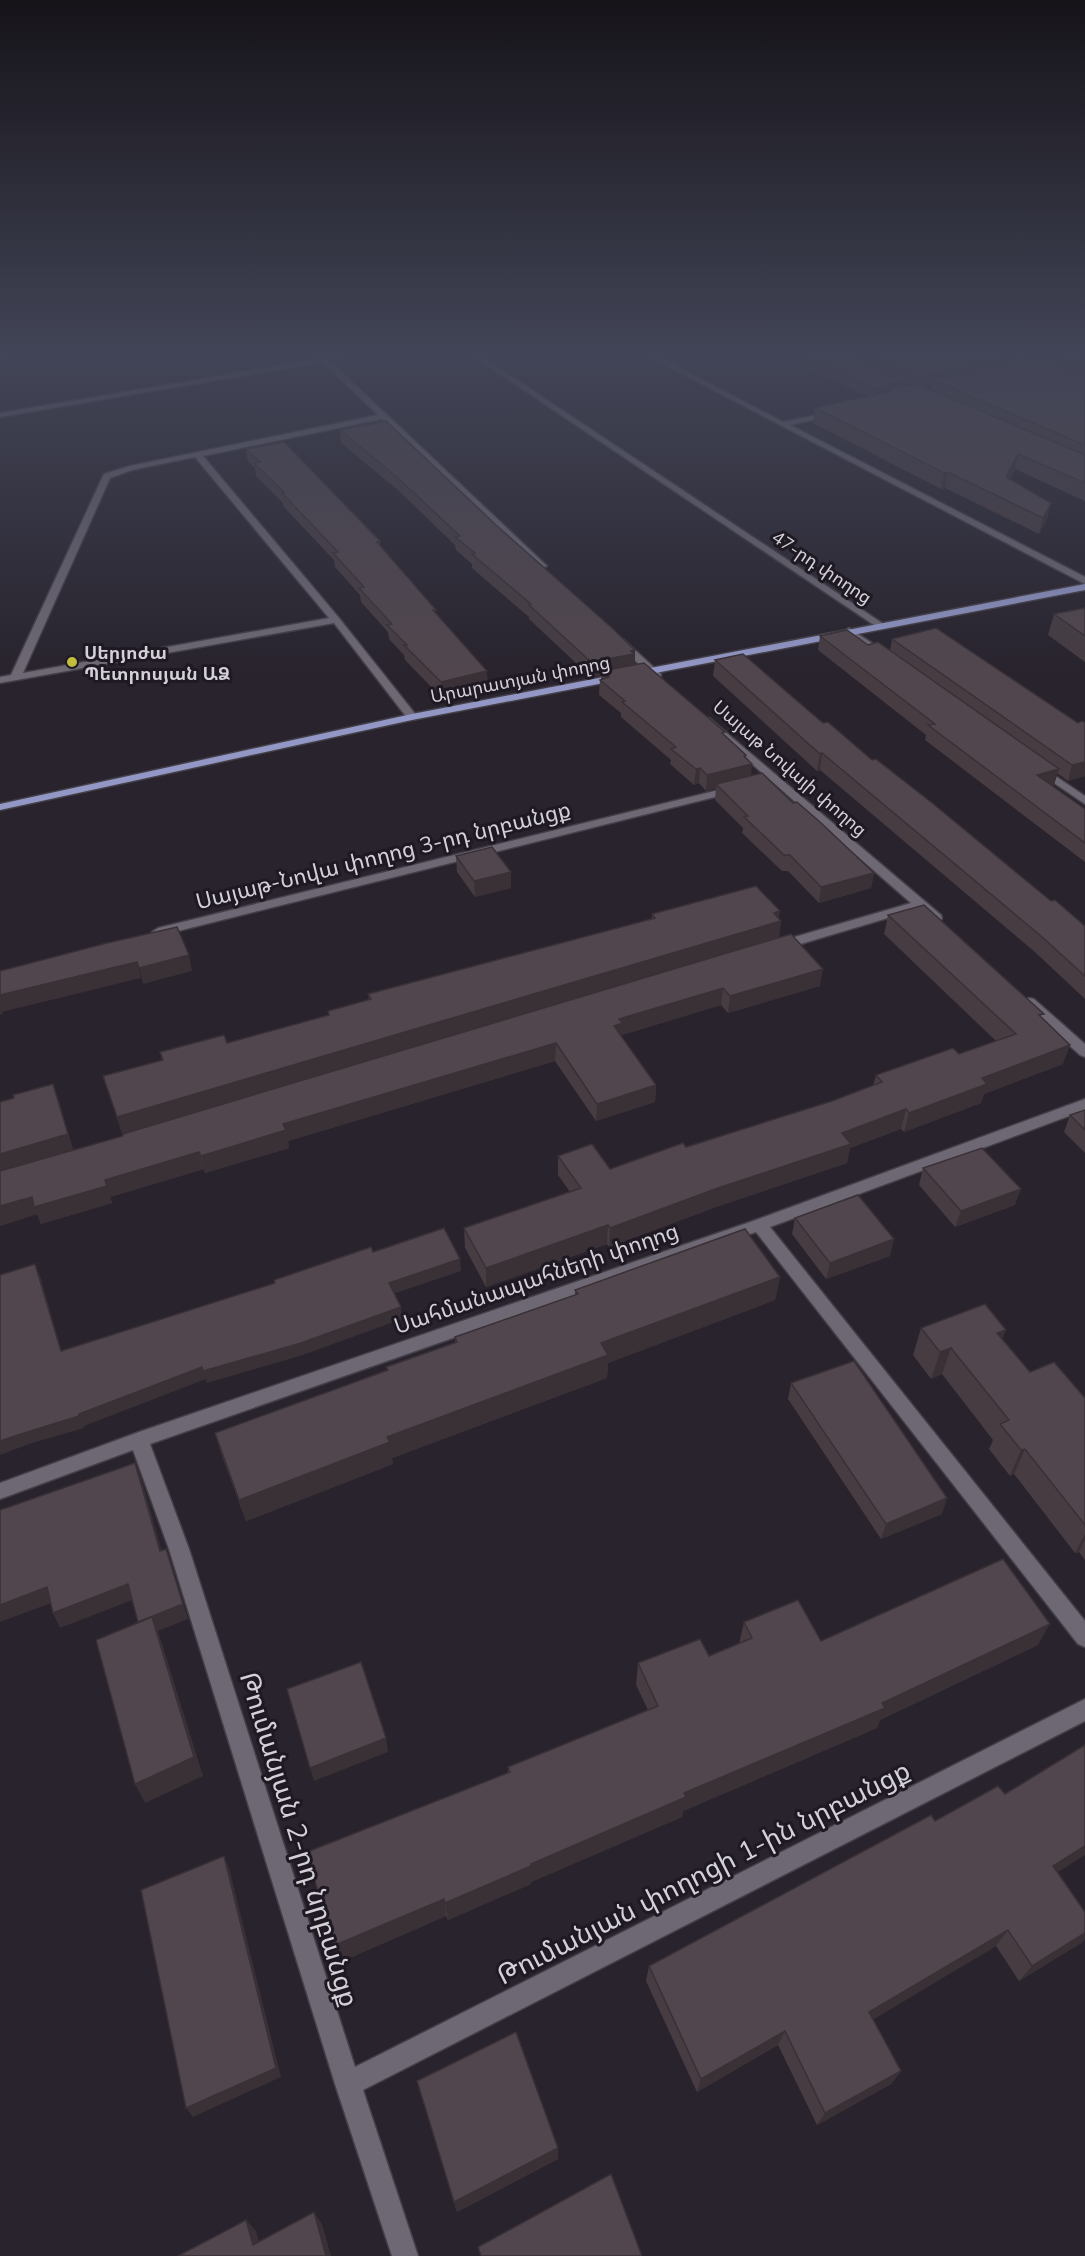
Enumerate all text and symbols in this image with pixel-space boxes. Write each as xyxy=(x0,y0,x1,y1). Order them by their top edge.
street label: 47-րդ փողոց xyxy=(768,525,876,609)
place label: Սերյոժա Պետրոսյան ԱՁ xyxy=(84,641,230,685)
street label: Արարատյան փողոց xyxy=(428,650,612,708)
marker: Սերյոժա Պետրոսյան ԱՁ xyxy=(65,655,79,669)
street label: Սայաթ Նովայի փողոց xyxy=(708,695,872,841)
street label: Սայաթ-Նովա փողոց 3-րդ նրբանցք xyxy=(193,795,573,915)
street label: Սահմանապահների փողոց xyxy=(390,1216,682,1340)
street label: Թումանյան 2-րդ նրբանցք xyxy=(233,1667,367,2011)
street label: Թումանյան փողոցի 1-ին նրբանցք xyxy=(490,1752,916,1992)

